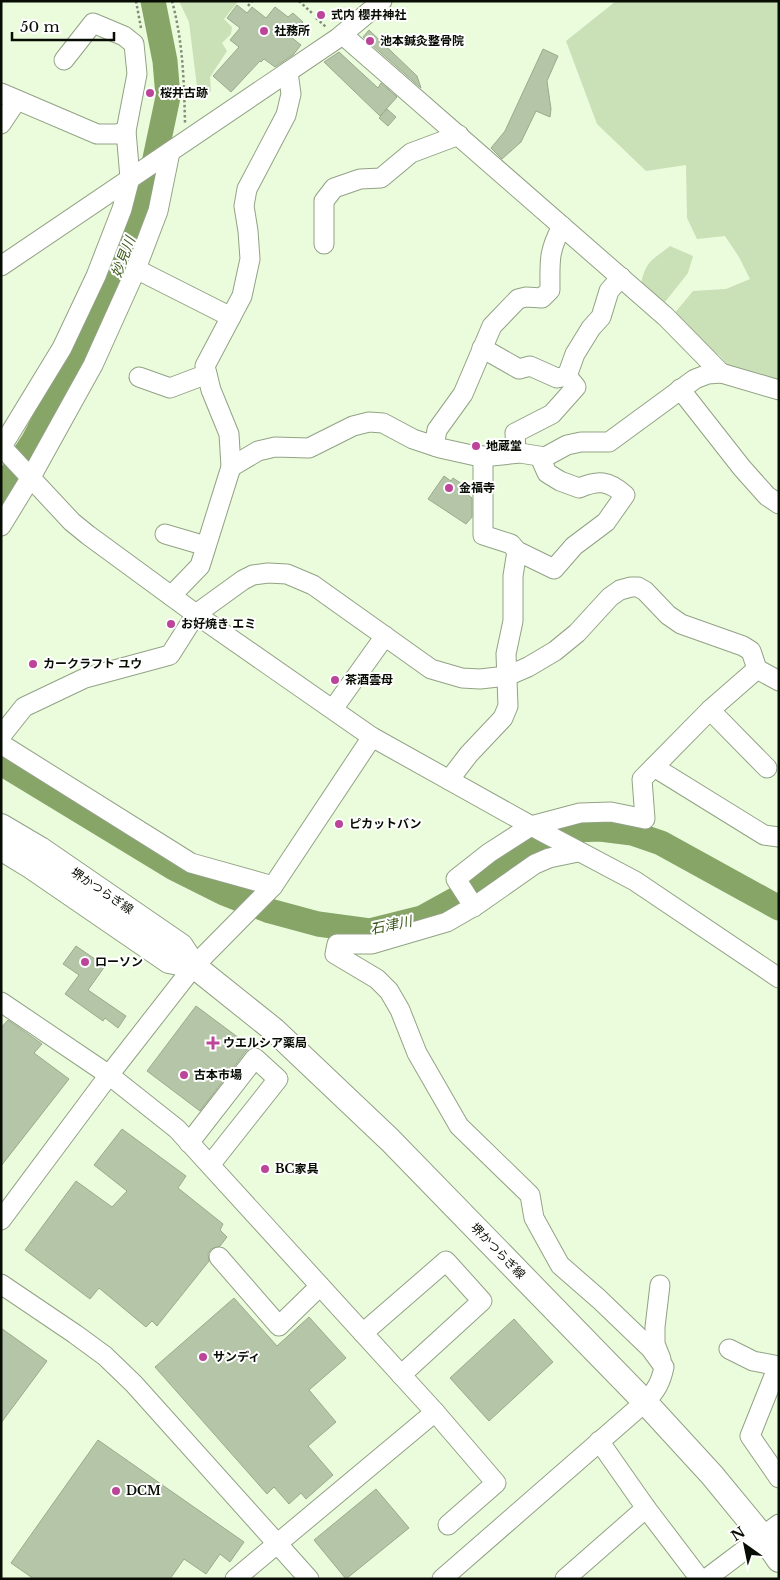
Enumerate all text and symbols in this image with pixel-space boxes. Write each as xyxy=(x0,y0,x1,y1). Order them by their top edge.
place label: 式内 櫻井神社 xyxy=(331,7,406,22)
marker: 式内 櫻井神社 xyxy=(315,9,327,21)
scale bar xyxy=(12,10,115,42)
text: 50 m xyxy=(20,17,60,36)
place label: 社務所 xyxy=(274,23,310,38)
marker: 社務所 xyxy=(258,25,270,37)
place label: 池本鍼灸整骨院 xyxy=(380,33,464,48)
marker: 池本鍼灸整骨院 xyxy=(364,35,376,47)
place label: 桜井古跡 xyxy=(160,85,208,100)
marker: 桜井古跡 xyxy=(144,87,156,99)
water label: 妙見川 xyxy=(107,232,140,280)
place label: 地蔵堂 xyxy=(486,438,522,453)
marker: 地蔵堂 xyxy=(470,440,482,452)
place label: 金福寺 xyxy=(459,480,495,495)
marker: 金福寺 xyxy=(443,482,455,494)
place label: お好焼き エミ xyxy=(181,616,256,631)
marker: お好焼き エミ xyxy=(165,618,177,630)
place label: カークラフト ユウ xyxy=(43,656,142,671)
marker: カークラフト ユウ xyxy=(27,658,39,670)
place label: 茶酒雲母 xyxy=(345,672,393,687)
marker: 茶酒雲母 xyxy=(329,674,341,686)
place label: ピカットバン xyxy=(349,816,422,831)
marker: ピカットバン xyxy=(333,818,345,830)
street label: 堺かつらぎ線 xyxy=(68,864,136,917)
water label: 石津川 xyxy=(369,911,415,938)
place label: ローソン xyxy=(95,954,143,969)
marker: ローソン xyxy=(79,956,91,968)
place label: ウエルシア薬局 xyxy=(223,1035,307,1050)
marker: ウエルシア薬局 xyxy=(207,1037,219,1049)
place label: 古本市場 xyxy=(194,1067,242,1082)
marker: 古本市場 xyxy=(178,1069,190,1081)
place label: BC家具 xyxy=(275,1161,318,1176)
marker: BC家具 xyxy=(259,1163,271,1175)
street label: 堺かつらぎ線 xyxy=(468,1220,529,1282)
place label: サンディ xyxy=(213,1349,260,1364)
marker: サンディ xyxy=(197,1351,209,1363)
place label: DCM xyxy=(126,1483,161,1498)
marker: DCM xyxy=(110,1485,122,1497)
north arrow xyxy=(720,1520,770,1570)
text: N xyxy=(727,1523,748,1545)

